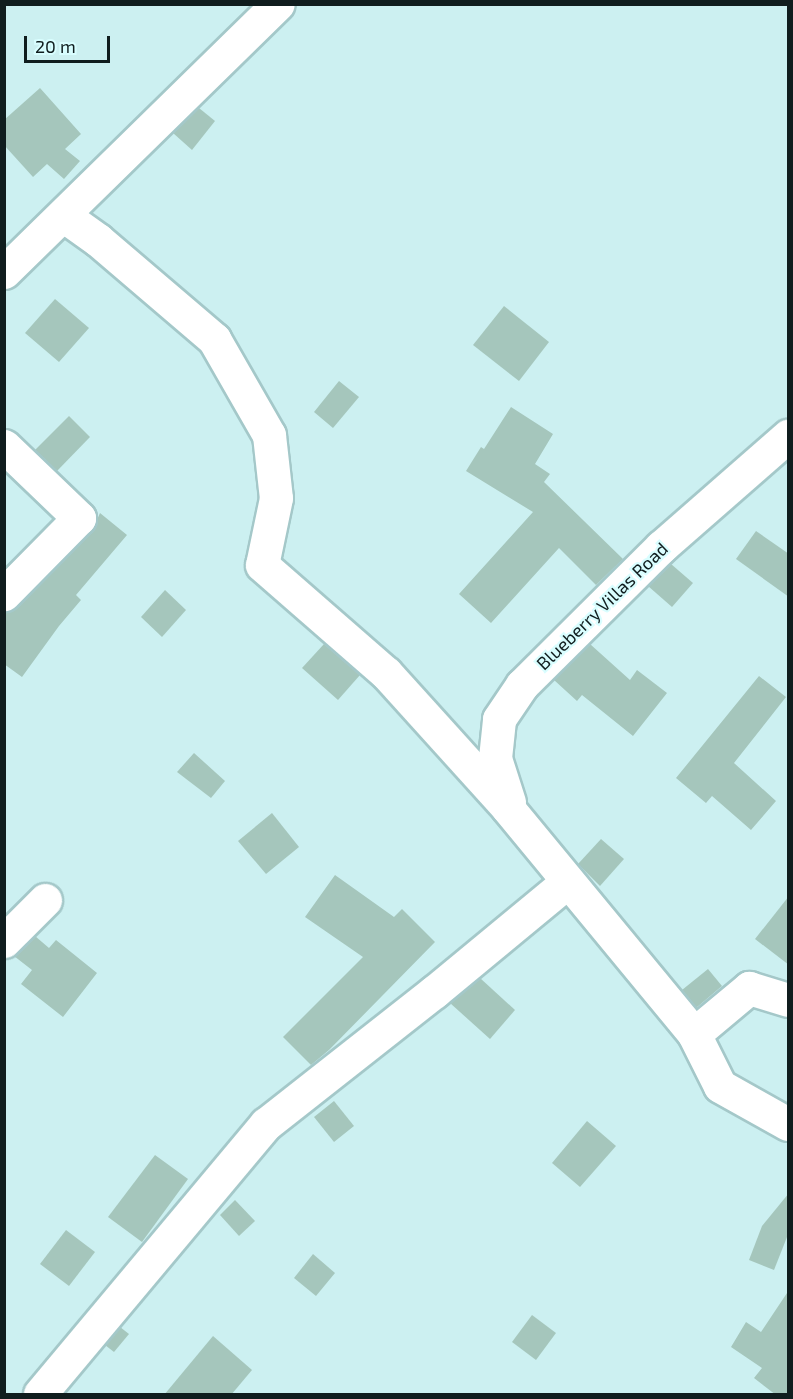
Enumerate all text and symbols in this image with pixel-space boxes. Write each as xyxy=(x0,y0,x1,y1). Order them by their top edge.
scale bar xyxy=(27,24,112,62)
text: 20 m xyxy=(35,35,76,57)
street label: Blueberry Villas Road xyxy=(532,537,672,675)

